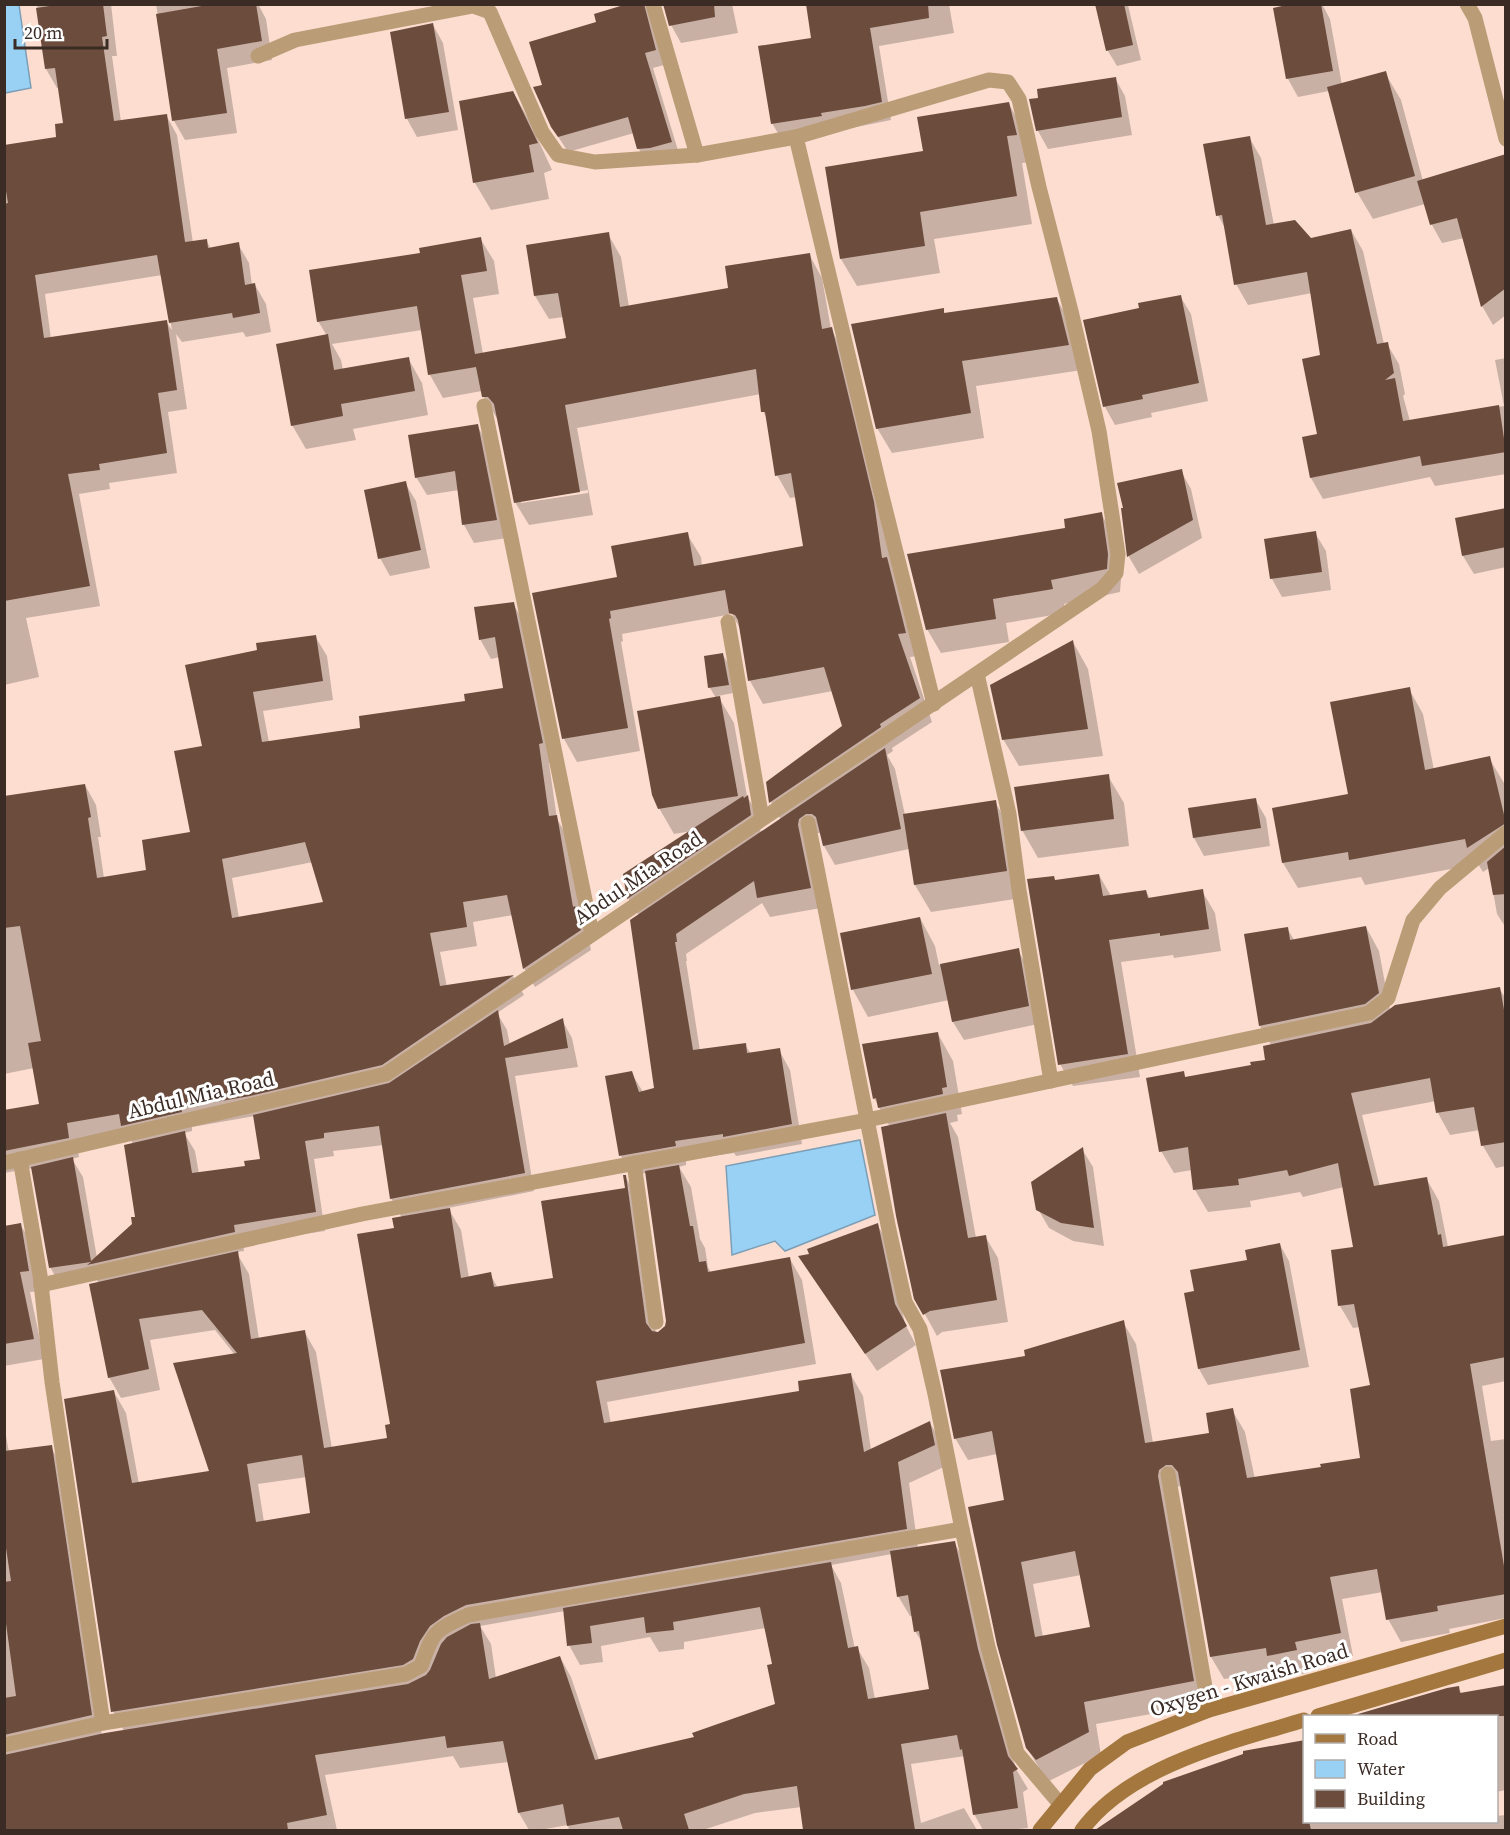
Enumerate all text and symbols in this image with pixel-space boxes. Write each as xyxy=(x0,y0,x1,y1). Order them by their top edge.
scale bar xyxy=(15,12,106,50)
text: 20 m xyxy=(24,20,62,45)
street label: Abdul Mia Road xyxy=(568,824,708,931)
street label: Abdul Mia Road xyxy=(125,1064,277,1125)
street label: Oxygen - Kwaish Road xyxy=(1146,1636,1352,1724)
legend xyxy=(1303,1715,1498,1823)
text: Road xyxy=(1357,1726,1398,1751)
text: Water xyxy=(1357,1756,1405,1781)
text: Building xyxy=(1357,1786,1425,1811)

